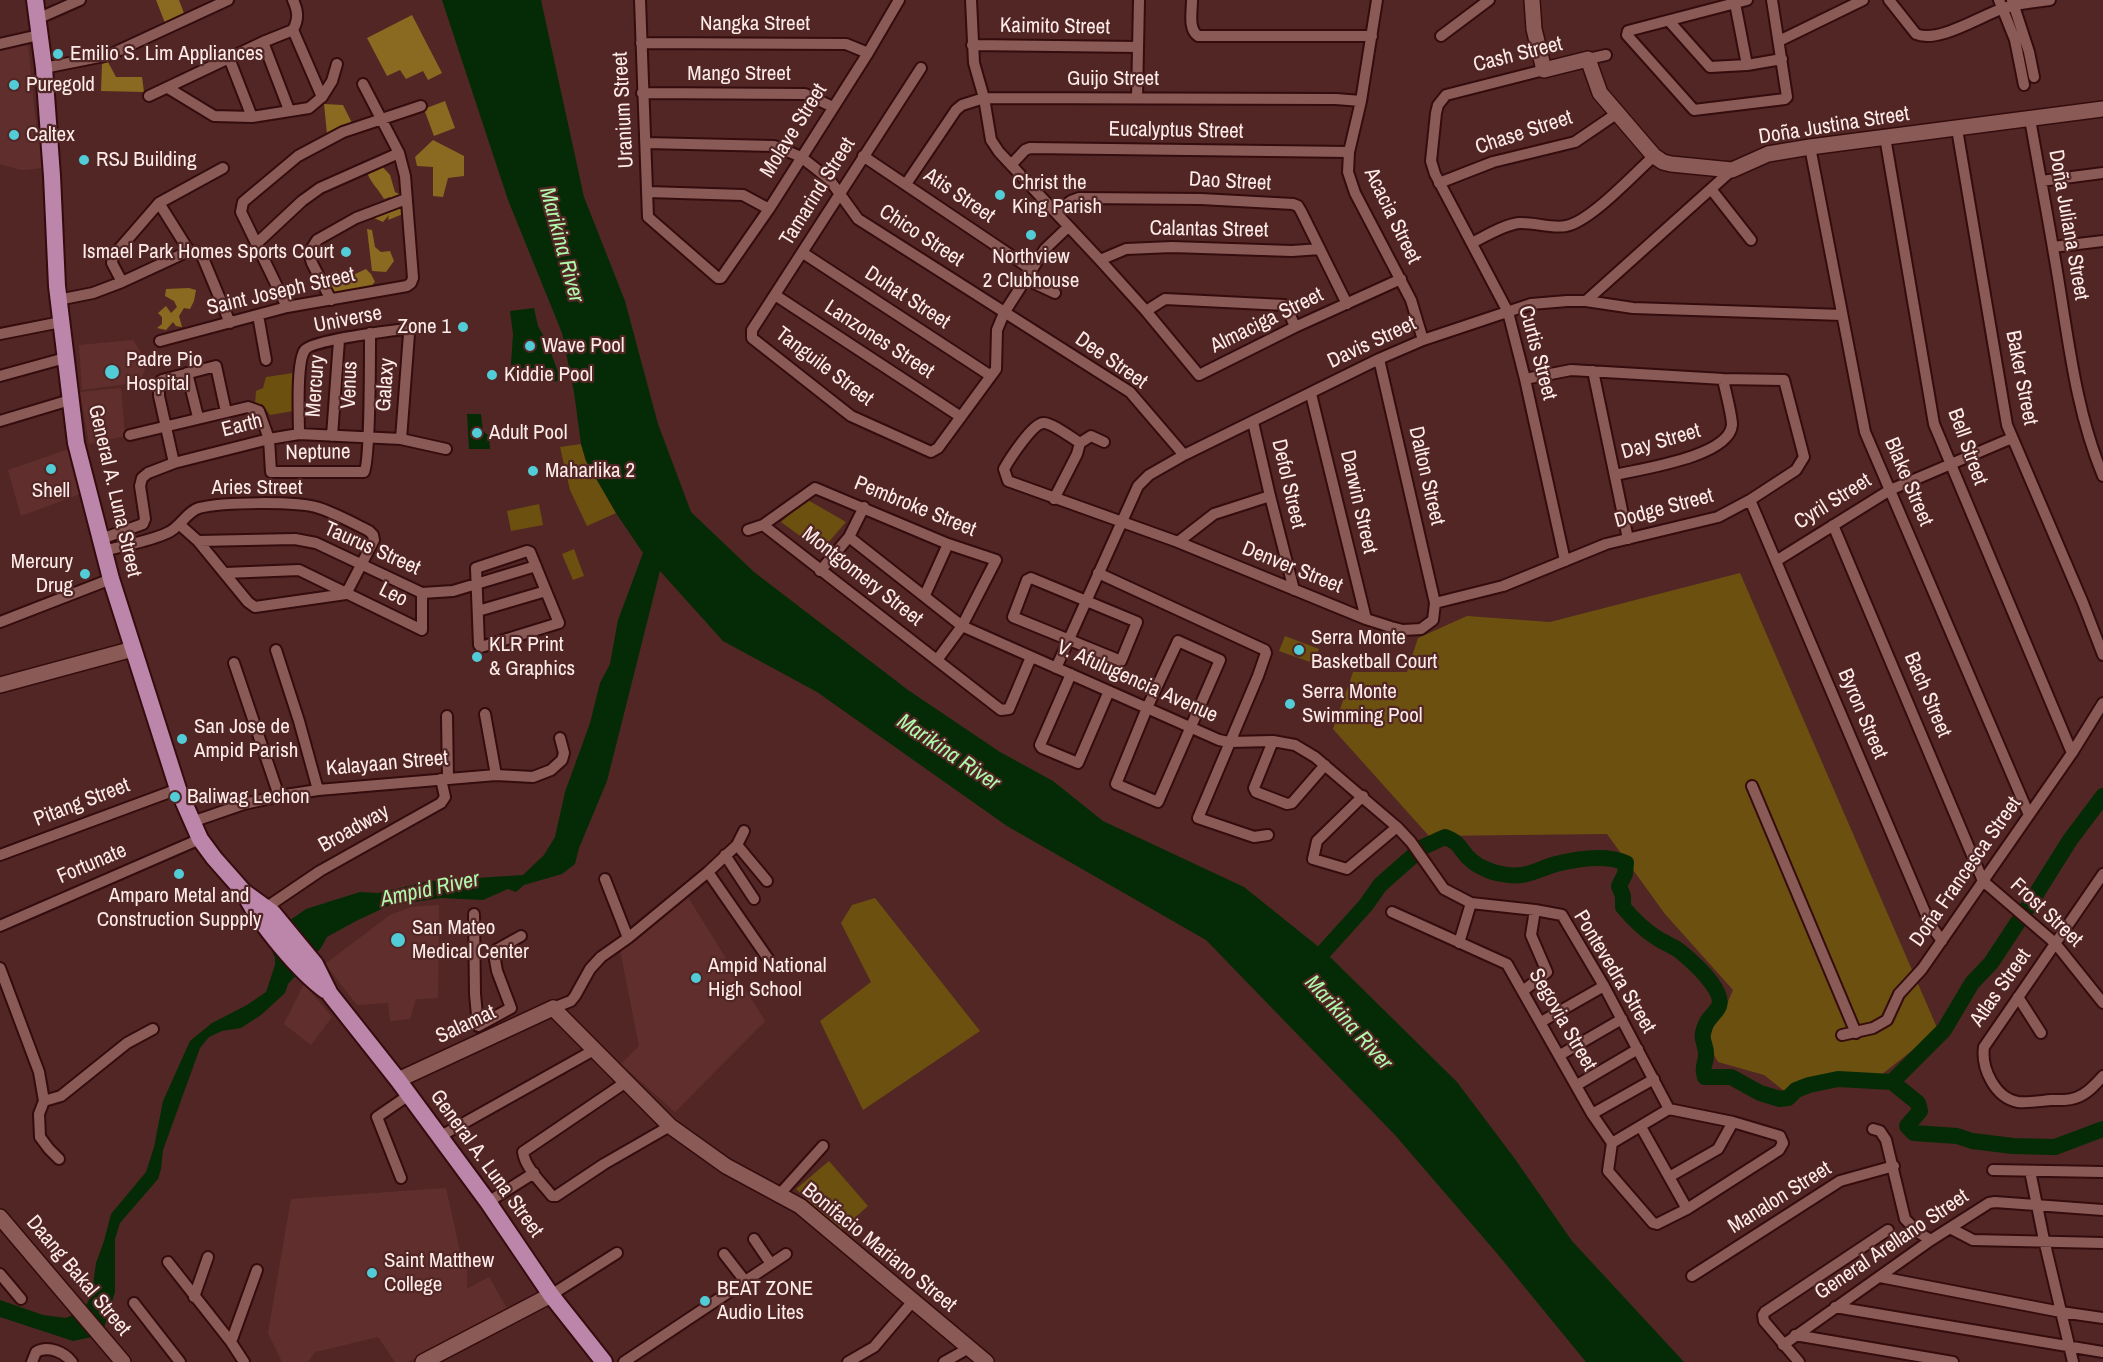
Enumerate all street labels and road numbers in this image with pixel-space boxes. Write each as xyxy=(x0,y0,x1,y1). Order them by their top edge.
street label: Nangka Street xyxy=(700,11,810,37)
street label: Kaimito Street xyxy=(1000,13,1110,41)
street label: Cash Street xyxy=(1471,32,1565,78)
street label: Uranium Street xyxy=(608,51,640,169)
street label: Mango Street xyxy=(687,61,791,87)
street label: Guijo Street xyxy=(1067,66,1159,92)
street label: Molave Street xyxy=(755,79,833,183)
street label: Doña Justina Street xyxy=(1757,102,1911,150)
street label: Chase Street xyxy=(1472,105,1576,161)
street label: Eucalyptus Street xyxy=(1108,117,1244,145)
street label: Tamarind Street xyxy=(775,133,861,251)
street label: Doña Juliana Street xyxy=(2042,148,2094,302)
street label: Atis Street xyxy=(919,163,999,229)
street label: Acacia Street xyxy=(1358,164,1426,268)
street label: Dao Street xyxy=(1188,167,1272,197)
street label: Chico Street xyxy=(874,199,968,273)
street label: Calantas Street xyxy=(1149,216,1269,244)
street label: Duhat Street xyxy=(860,261,954,335)
street label: Saint Joseph Street xyxy=(204,263,358,321)
street label: Almaciga Street xyxy=(1206,283,1328,359)
street label: Lanzones Street xyxy=(820,295,938,385)
street label: Universe xyxy=(312,301,384,339)
street label: Curtis Street xyxy=(1512,303,1562,403)
street label: Davis Street xyxy=(1324,312,1420,374)
street label: Tanguile Street xyxy=(770,322,878,412)
street label: Dee Street xyxy=(1070,327,1152,395)
street label: Baker Street xyxy=(1999,329,2043,427)
street label: Mercury xyxy=(301,354,331,418)
street label: Galaxy xyxy=(372,357,400,413)
street label: Venus xyxy=(337,361,363,409)
street label: General A. Luna Street xyxy=(82,402,146,580)
street label: Bell Street xyxy=(1942,405,1992,489)
street label: Earth xyxy=(219,409,265,443)
street label: Day Street xyxy=(1618,419,1704,465)
street label: Dalton Street xyxy=(1402,424,1450,528)
street label: Blake Street xyxy=(1878,434,1938,530)
street label: Defol Street xyxy=(1265,437,1311,531)
street label: Neptune xyxy=(285,440,351,466)
street label: Darwin Street xyxy=(1334,448,1382,556)
street label: Cyril Street xyxy=(1790,468,1876,536)
street label: Pembroke Street xyxy=(850,471,980,543)
street label: Aries Street xyxy=(212,475,302,501)
street label: Dodge Street xyxy=(1612,484,1716,534)
street label: Taurus Street xyxy=(320,517,424,581)
street label: Montgomery Street xyxy=(797,522,927,632)
street label: Denver Street xyxy=(1238,536,1346,600)
street label: Leo xyxy=(374,577,412,613)
street label: V. Afulugencia Avenue xyxy=(1053,635,1221,729)
street label: Bach Street xyxy=(1898,649,1956,741)
street label: Byron Street xyxy=(1832,665,1892,763)
street label: Kalayaan Street xyxy=(325,746,449,782)
street label: Pitang Street xyxy=(31,773,133,833)
street label: Doña Francesca Street xyxy=(1905,792,2027,952)
street label: Broadway xyxy=(314,799,394,859)
street label: Fortunate xyxy=(54,838,130,890)
street label: Frost Street xyxy=(2005,873,2087,953)
street label: Pontevedra Street xyxy=(1567,906,1661,1038)
street label: Atlas Street xyxy=(1965,944,2037,1032)
street label: Segovia Street xyxy=(1523,964,1601,1076)
street label: Salamat xyxy=(432,1000,500,1050)
street label: General A. Luna Street xyxy=(424,1085,548,1243)
street label: Manalon Street xyxy=(1724,1156,1836,1240)
street label: Bonifacio Mariano Street xyxy=(797,1178,961,1318)
street label: General Arellano Street xyxy=(1810,1184,1974,1306)
street label: Daang Bakal Street xyxy=(20,1211,136,1341)

